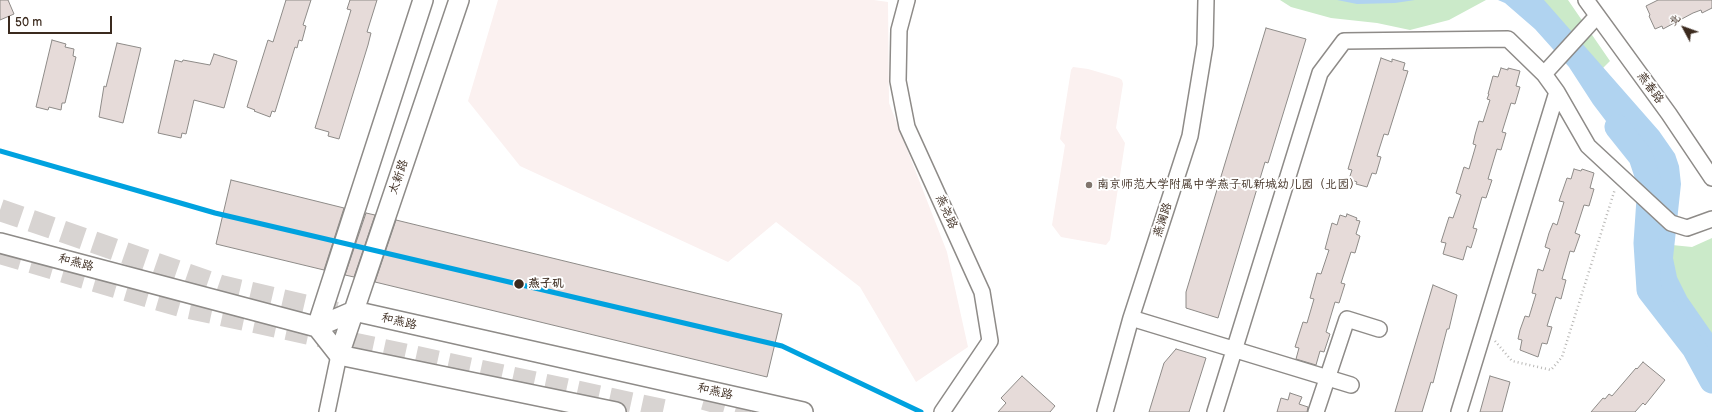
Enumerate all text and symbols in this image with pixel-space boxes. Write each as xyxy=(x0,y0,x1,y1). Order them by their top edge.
scale bar xyxy=(10,8,114,34)
north arrow xyxy=(1664,8,1704,48)
text: 北 xyxy=(1666,11,1683,28)
text: 50 m xyxy=(15,15,42,30)
street label: 燕春路 xyxy=(1634,69,1666,107)
street label: 太新路 xyxy=(386,158,412,196)
place label: 南京师范大学附属中学燕子矶新城幼儿园（北园） xyxy=(1097,178,1361,192)
marker: 南京师范大学附属中学燕子矶新城幼儿园（北园） xyxy=(1084,180,1094,190)
street label: 燕尧路 xyxy=(932,193,960,231)
street label: 燕澜路 xyxy=(1151,201,1175,239)
street label: 和燕路 xyxy=(57,251,95,275)
marker: 燕子矶 xyxy=(512,277,526,291)
place label: 燕子矶 xyxy=(528,277,564,291)
street label: 和燕路 xyxy=(380,311,418,333)
street label: 和燕路 xyxy=(696,381,734,403)

